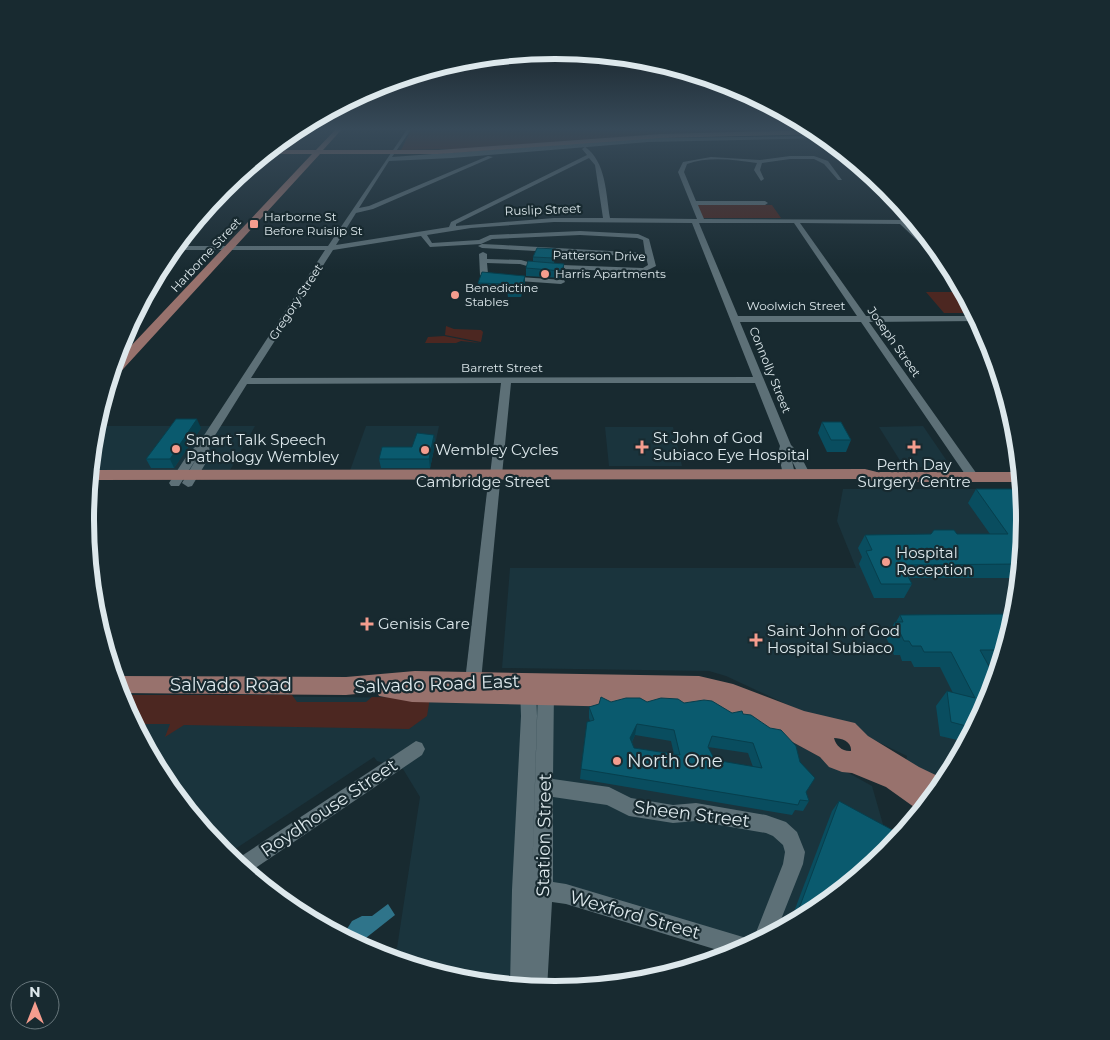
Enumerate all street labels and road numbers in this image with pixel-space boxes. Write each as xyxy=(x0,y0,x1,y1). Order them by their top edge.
street label: Ruslip Street xyxy=(504,201,582,218)
street label: Harborne Street xyxy=(167,214,244,295)
street label: Patterson Drive xyxy=(552,247,646,264)
street label: Gregory Street xyxy=(265,261,326,343)
street label: Woolwich Street xyxy=(747,298,846,313)
street label: Joseph Street xyxy=(864,303,924,380)
street label: Connolly Street xyxy=(746,324,795,415)
street label: Barrett Street xyxy=(461,360,543,375)
street label: Cambridge Street xyxy=(416,472,550,491)
street label: Salvado Road East xyxy=(354,670,520,698)
street label: Salvado Road xyxy=(170,674,292,696)
street label: Roydhouse Street xyxy=(256,754,402,862)
street label: Station Street xyxy=(532,773,556,897)
street label: Sheen Street xyxy=(633,796,751,832)
street label: Wexford Street xyxy=(567,886,703,944)

